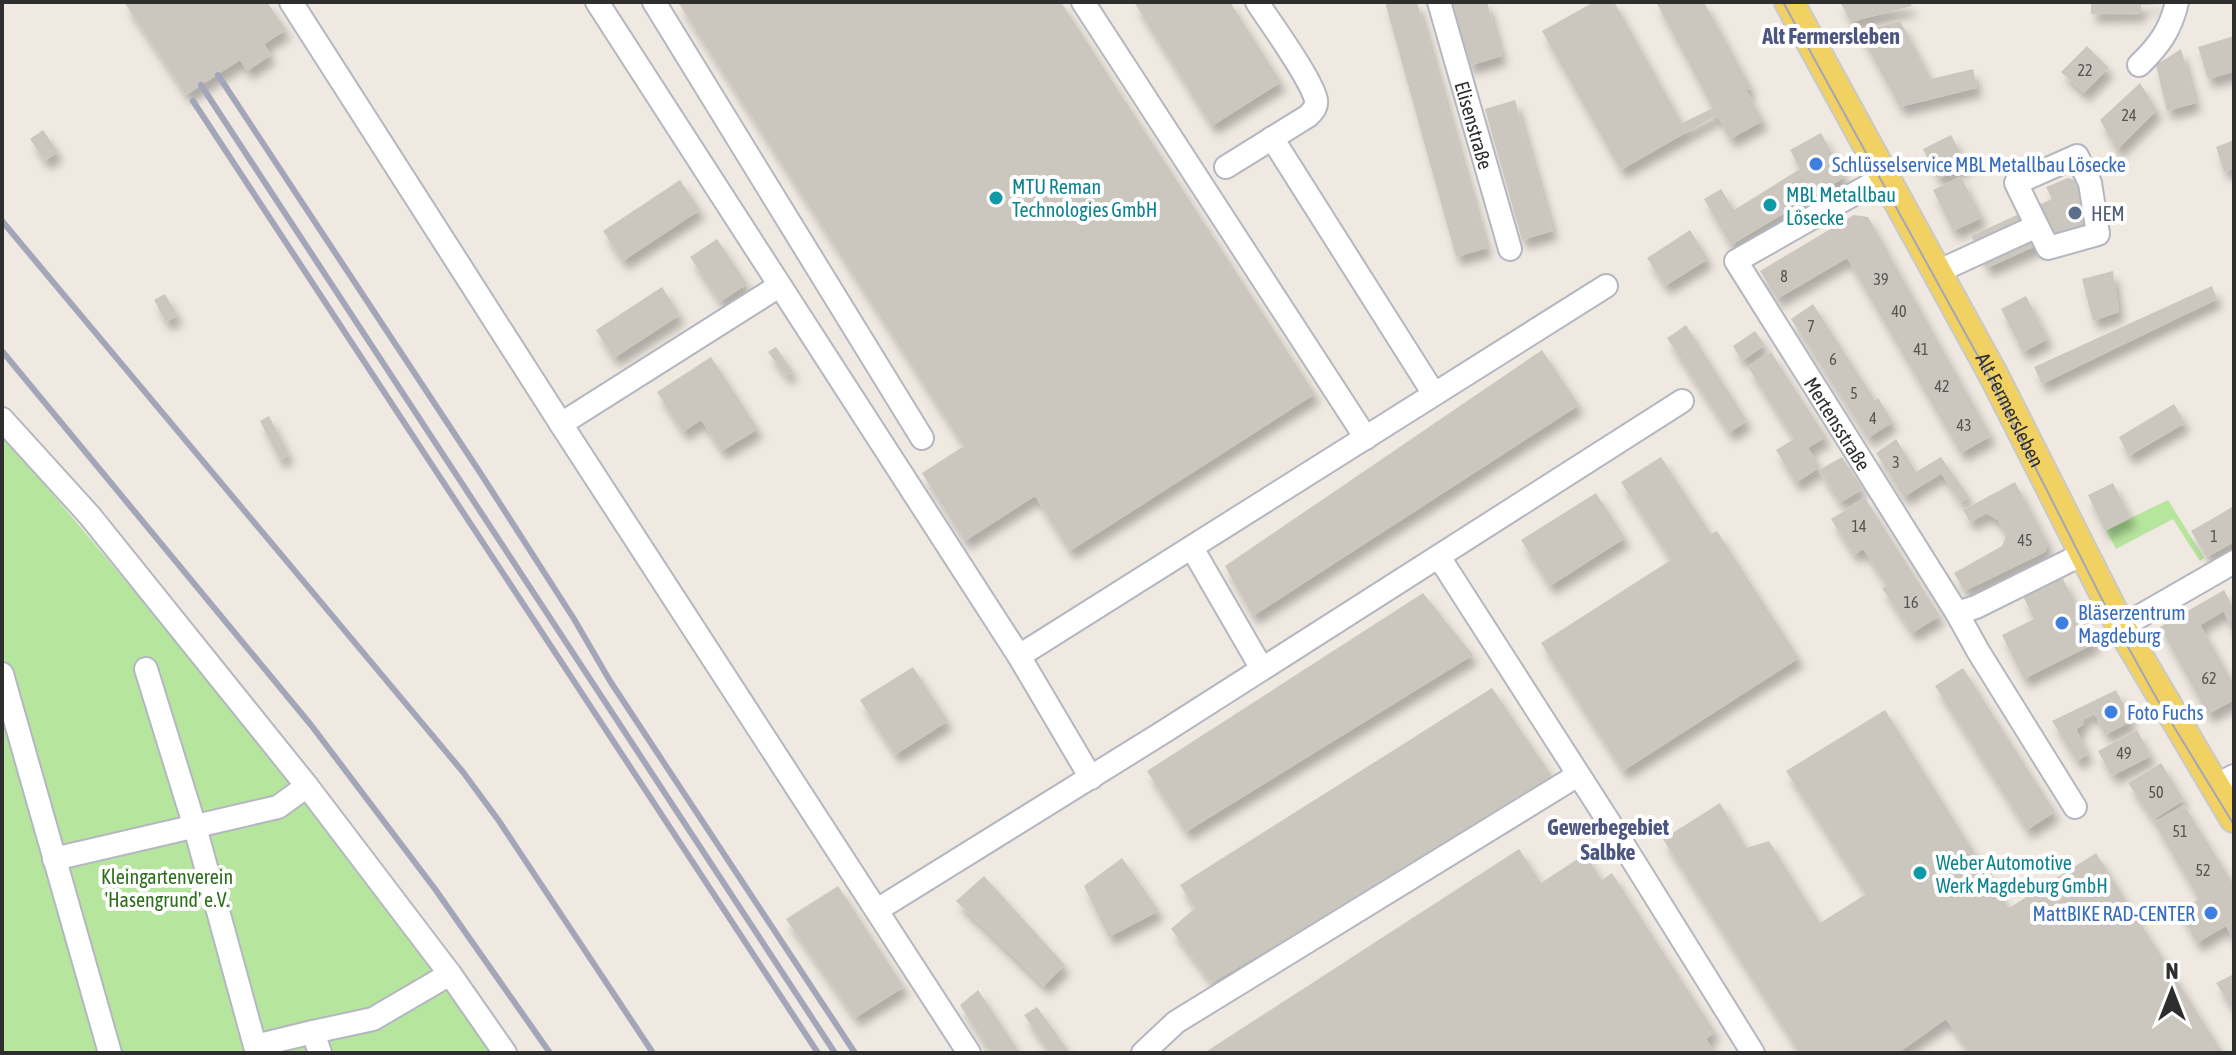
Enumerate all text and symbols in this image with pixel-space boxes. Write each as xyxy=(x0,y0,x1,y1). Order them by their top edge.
district label: Alt Fermersleben xyxy=(1761,23,1900,49)
house number: 22 xyxy=(2077,61,2093,79)
street label: Elisenstraße xyxy=(1451,78,1498,172)
house number: 24 xyxy=(2121,106,2137,124)
place label: Schlüsselservice MBL Metallbau Lösecke xyxy=(1832,153,2126,176)
marker: Schlüsselservice MBL Metallbau Lösecke xyxy=(1807,155,1825,173)
place label: MTU Reman Technologies GmbH xyxy=(1012,175,1157,221)
place label: MBL Metallbau Lösecke xyxy=(1786,183,1896,229)
marker: MTU Reman Technologies GmbH xyxy=(987,189,1005,207)
marker: MBL Metallbau Lösecke xyxy=(1761,196,1779,214)
place label: HEM xyxy=(2091,202,2125,225)
marker: HEM xyxy=(2066,204,2084,222)
house number: 8 xyxy=(1780,267,1788,285)
house number: 39 xyxy=(1873,270,1889,288)
house number: 40 xyxy=(1891,302,1907,320)
house number: 7 xyxy=(1807,317,1815,335)
house number: 41 xyxy=(1913,340,1929,358)
street label: Alt Fermersleben xyxy=(1972,348,2049,471)
house number: 6 xyxy=(1829,350,1837,368)
street label: Mertensstraße xyxy=(1800,373,1876,474)
house number: 42 xyxy=(1934,377,1950,395)
house number: 5 xyxy=(1850,384,1858,402)
house number: 4 xyxy=(1869,409,1877,427)
house number: 43 xyxy=(1956,416,1972,434)
house number: 3 xyxy=(1892,453,1900,471)
house number: 14 xyxy=(1851,517,1867,535)
house number: 1 xyxy=(2210,527,2218,545)
house number: 45 xyxy=(2017,531,2033,549)
house number: 16 xyxy=(1903,593,1919,611)
place label: Bläserzentrum Magdeburg xyxy=(2078,601,2186,647)
marker: Bläserzentrum Magdeburg xyxy=(2053,614,2071,632)
house number: 62 xyxy=(2201,669,2217,687)
place label: Foto Fuchs xyxy=(2127,701,2203,724)
marker: Foto Fuchs xyxy=(2102,703,2120,721)
house number: 49 xyxy=(2116,744,2132,762)
house number: 50 xyxy=(2148,783,2164,801)
district label: Gewerbegebiet Salbke xyxy=(1547,814,1670,865)
house number: 51 xyxy=(2172,822,2188,840)
place label: Weber Automotive Werk Magdeburg GmbH xyxy=(1936,851,2108,897)
house number: 52 xyxy=(2195,861,2211,879)
marker: Weber Automotive Werk Magdeburg GmbH xyxy=(1911,864,1929,882)
park label: Kleingartenverein 'Hasengrund' e.V. xyxy=(101,865,233,911)
place label: MattBIKE RAD-CENTER xyxy=(2033,902,2195,925)
marker: MattBIKE RAD-CENTER xyxy=(2202,904,2220,922)
north arrow xyxy=(2132,951,2212,1031)
text: N xyxy=(2166,958,2178,984)

